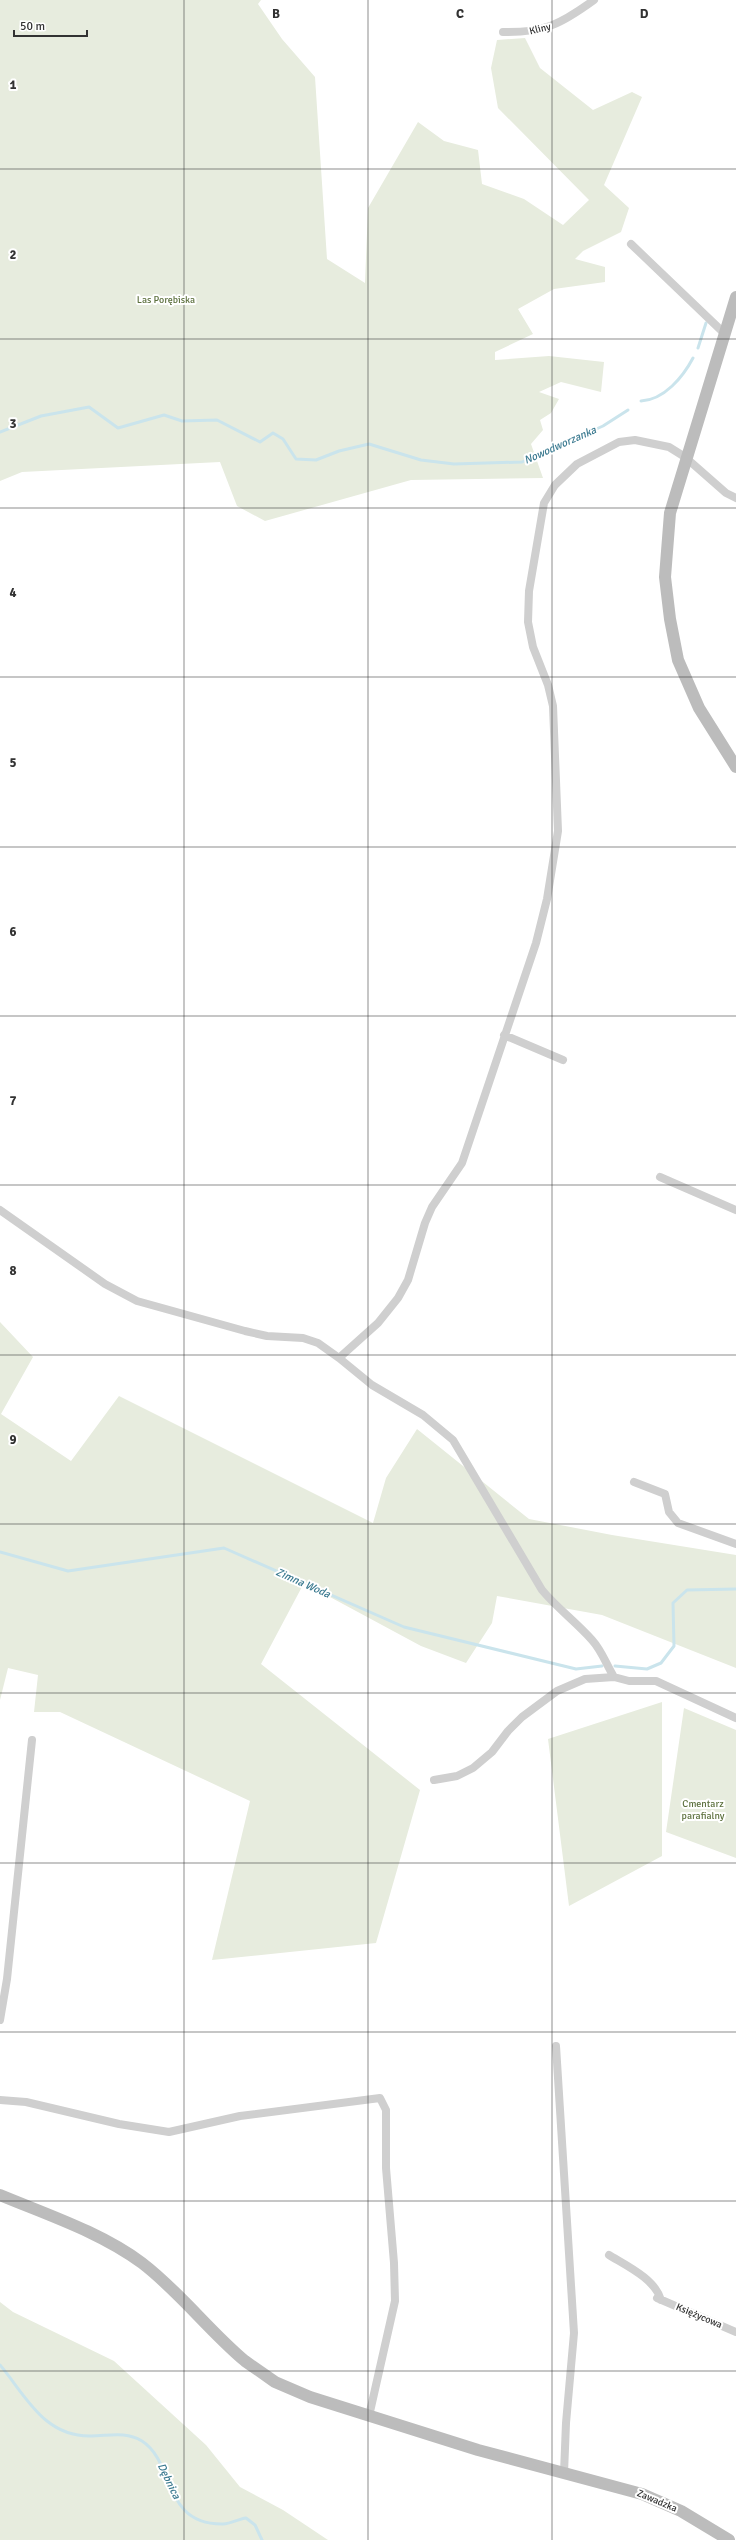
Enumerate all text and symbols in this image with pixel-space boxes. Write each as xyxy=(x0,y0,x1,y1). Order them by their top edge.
text: B xyxy=(272,6,280,22)
text: C xyxy=(456,6,464,22)
text: D xyxy=(640,6,649,22)
scale bar xyxy=(14,12,87,38)
text: 50 m xyxy=(20,19,45,34)
street label: Kliny xyxy=(528,20,552,37)
text: 1 xyxy=(9,77,17,93)
text: 2 xyxy=(9,247,17,263)
park label: Las Porębiska xyxy=(137,294,195,306)
text: 3 xyxy=(9,416,17,432)
water label: Nowodworzanka xyxy=(522,423,599,467)
text: 4 xyxy=(9,585,17,601)
text: 5 xyxy=(9,755,17,771)
text: 6 xyxy=(9,924,17,940)
text: 7 xyxy=(9,1093,17,1109)
text: 8 xyxy=(9,1263,17,1279)
text: 9 xyxy=(9,1432,17,1448)
water label: Zimna Woda xyxy=(274,1565,333,1601)
park label: Cmentarz parafialny xyxy=(682,1798,725,1822)
street label: Księżycowa xyxy=(674,2301,724,2331)
water label: Dębnica xyxy=(155,2461,183,2501)
street label: Zawadzka xyxy=(635,2487,679,2515)

